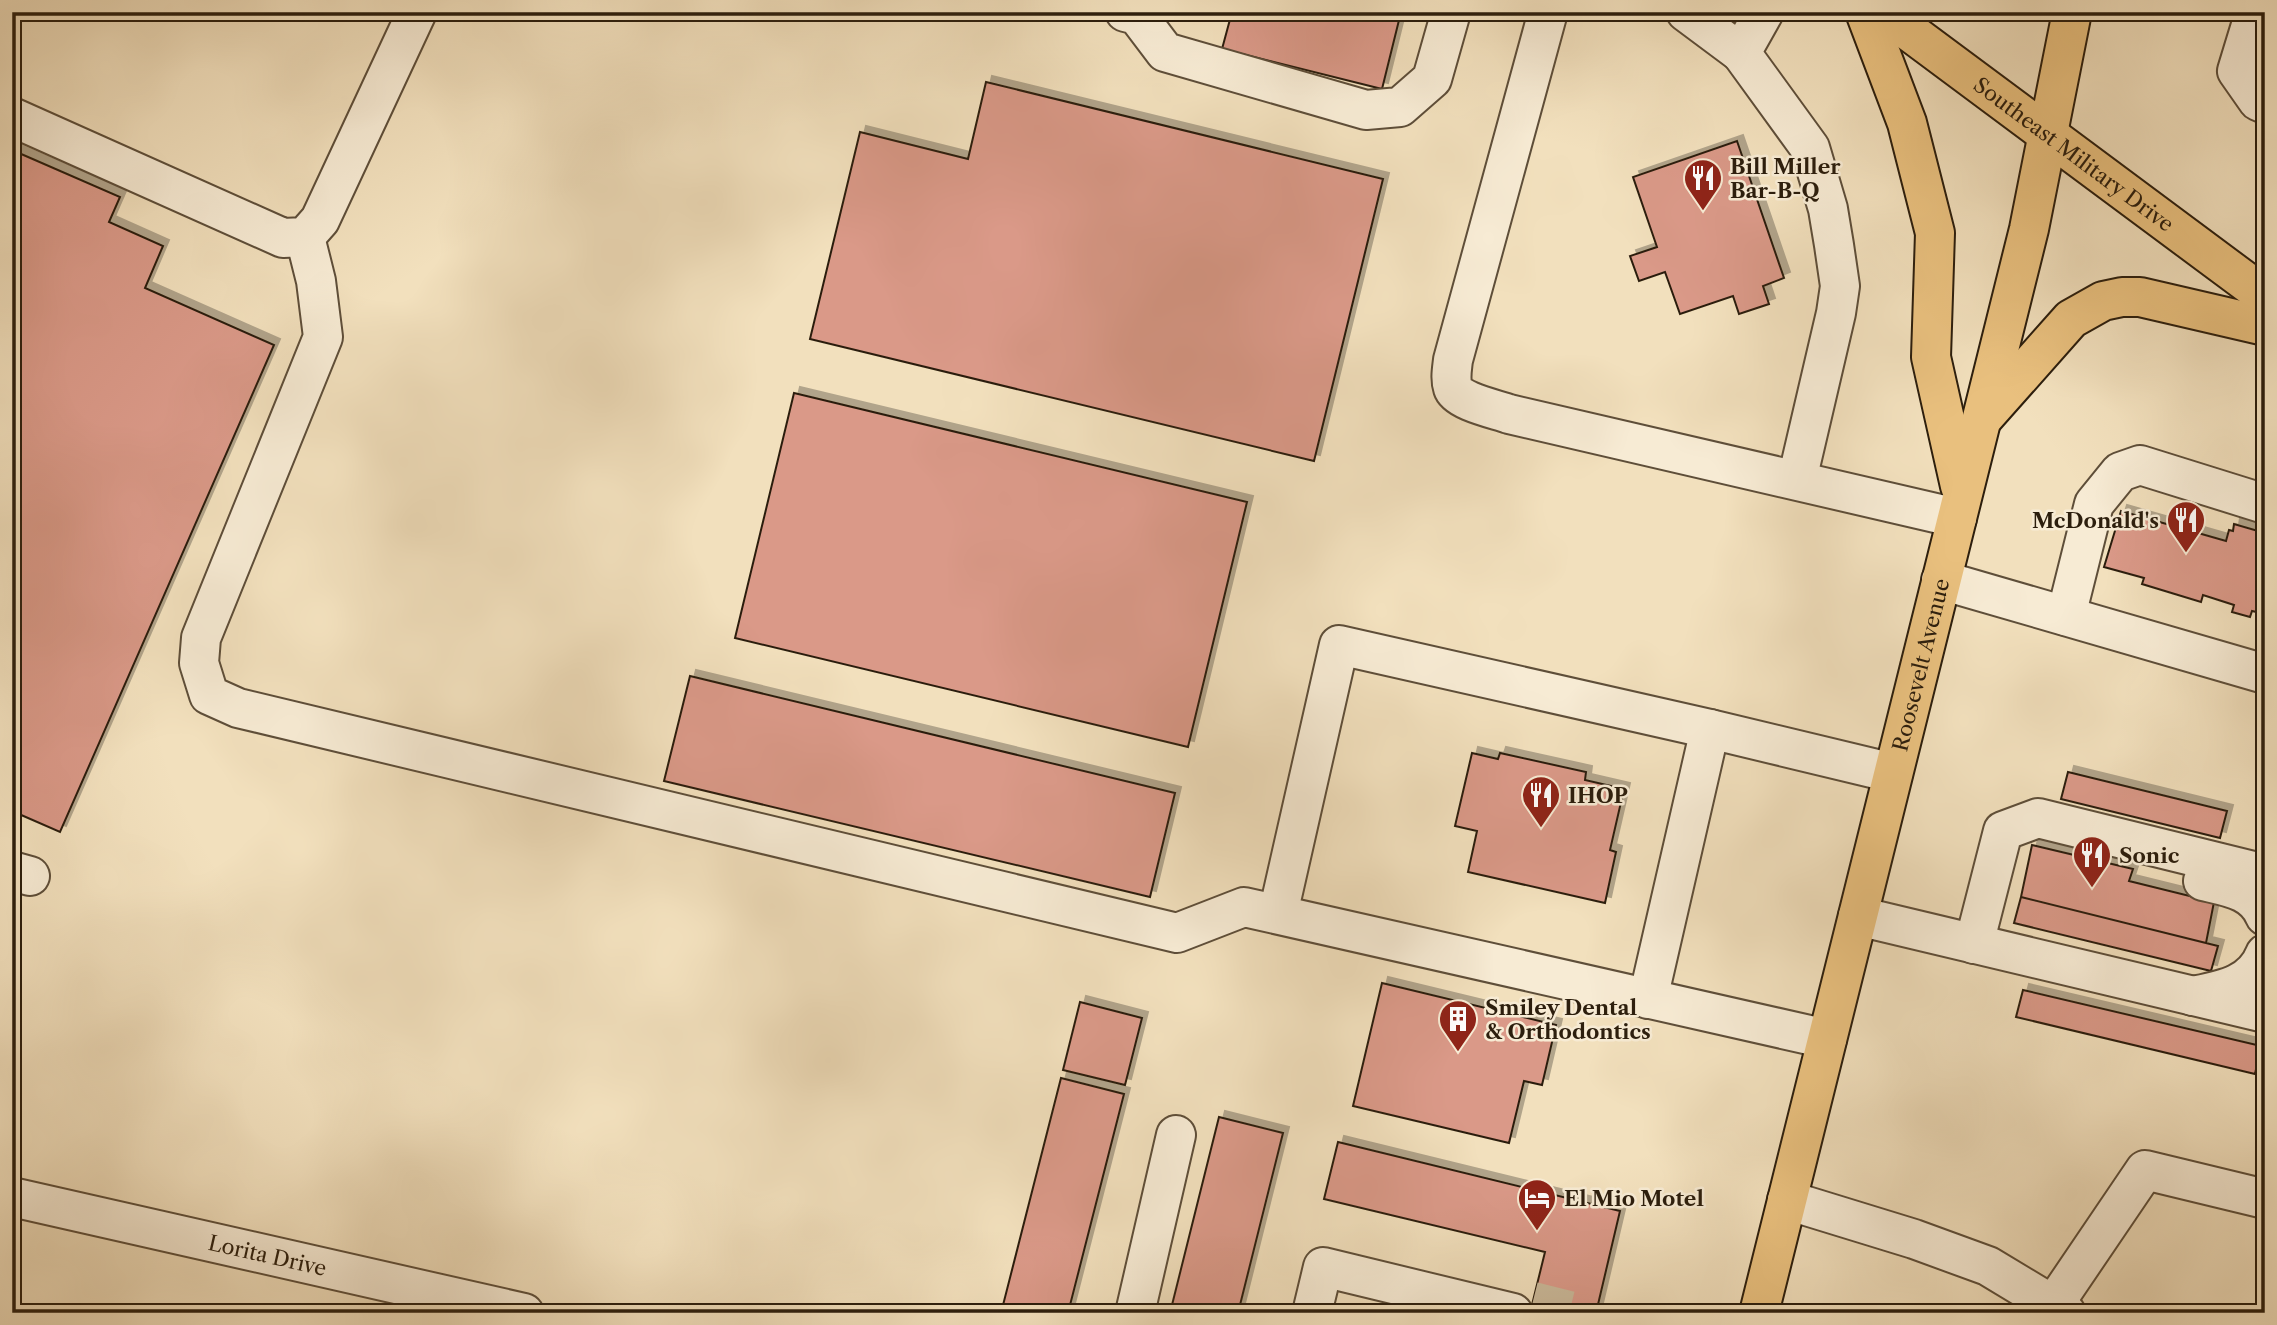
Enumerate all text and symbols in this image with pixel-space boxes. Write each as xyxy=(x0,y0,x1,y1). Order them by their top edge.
street label: Southeast Military Drive xyxy=(1969,72,2179,236)
place label: Bill Miller Bar-B-Q xyxy=(1730,154,1841,203)
restaurant icon: Bill Miller Bar-B-Q xyxy=(1682,157,1724,212)
restaurant icon: McDonald's xyxy=(2165,499,2207,554)
place label: McDonald's xyxy=(2032,508,2159,533)
street label: Roosevelt Avenue xyxy=(1887,576,1954,754)
restaurant icon: IHOP xyxy=(1520,774,1562,829)
place label: IHOP xyxy=(1568,783,1628,808)
restaurant icon: Sonic xyxy=(2071,834,2113,889)
place label: Sonic xyxy=(2119,843,2180,868)
place label: Smiley Dental & Orthodontics xyxy=(1485,995,1651,1044)
building icon: Smiley Dental & Orthodontics xyxy=(1437,998,1479,1053)
hotel icon: El Mio Motel xyxy=(1516,1177,1558,1232)
place label: El Mio Motel xyxy=(1564,1186,1704,1211)
street label: Lorita Drive xyxy=(206,1229,329,1280)

